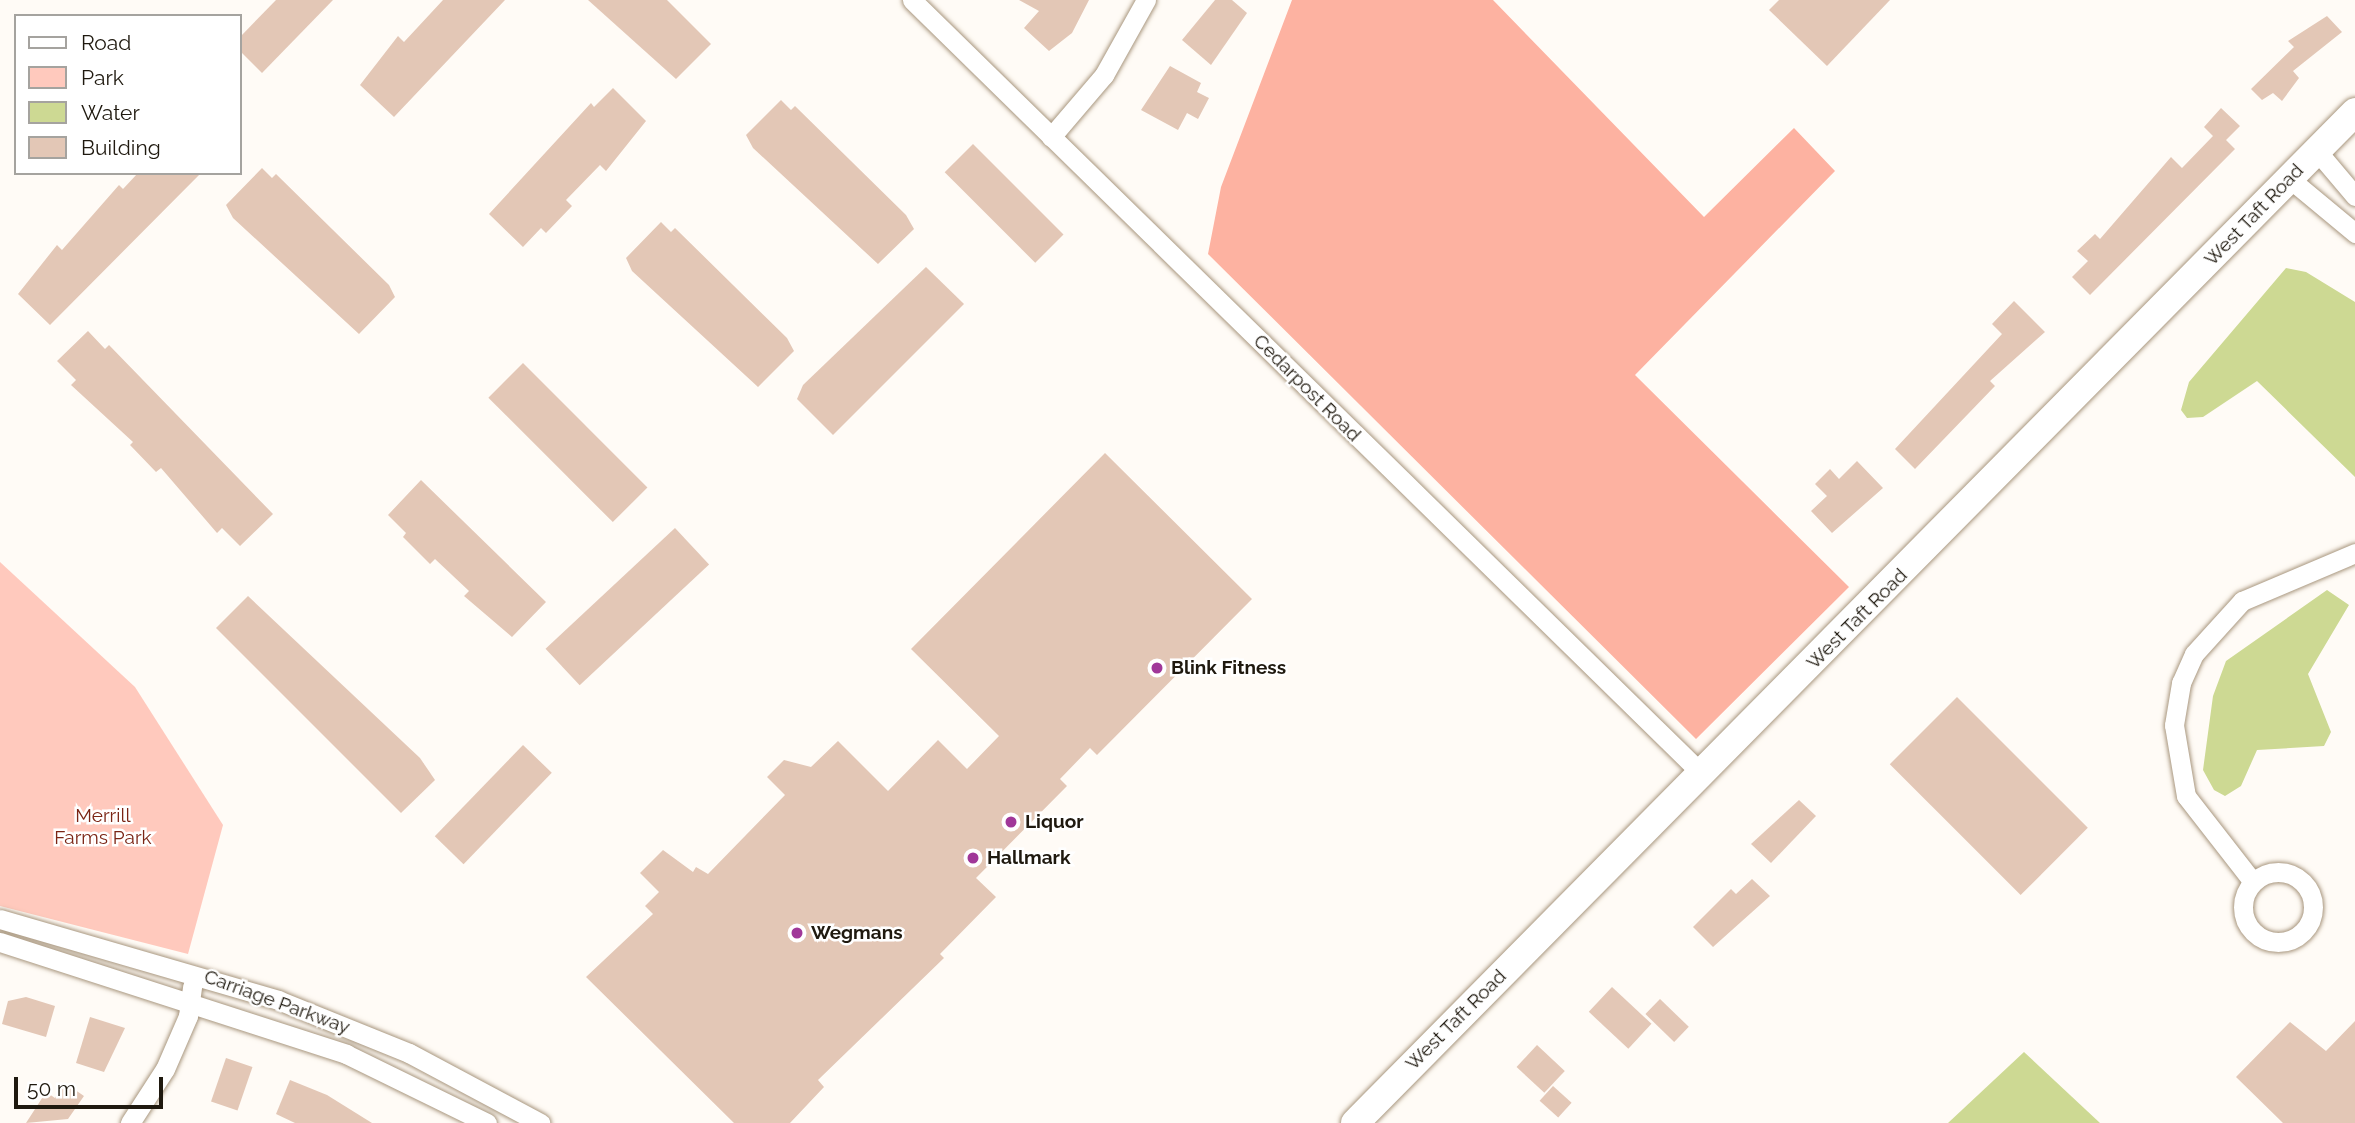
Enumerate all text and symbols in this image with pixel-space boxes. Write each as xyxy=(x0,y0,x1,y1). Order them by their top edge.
legend xyxy=(14,14,242,175)
text: Road xyxy=(81,30,131,55)
text: Park xyxy=(81,65,124,90)
text: Water xyxy=(81,100,140,125)
text: Building xyxy=(81,135,161,160)
street label: West Taft Road xyxy=(2200,159,2308,271)
street label: Cedarpost Road xyxy=(1249,330,1365,446)
street label: West Taft Road xyxy=(1802,564,1912,674)
place label: Blink Fitness xyxy=(1171,657,1286,679)
marker: Blink Fitness xyxy=(1149,660,1165,676)
park label: Merrill Farms Park xyxy=(54,805,152,849)
place label: Liquor xyxy=(1025,811,1084,833)
marker: Liquor xyxy=(1003,814,1019,830)
place label: Hallmark xyxy=(987,847,1071,869)
marker: Hallmark xyxy=(965,850,981,866)
place label: Wegmans xyxy=(811,922,903,944)
marker: Wegmans xyxy=(789,925,805,941)
street label: Carriage Parkway xyxy=(201,965,353,1039)
street label: West Taft Road xyxy=(1401,965,1511,1075)
scale bar xyxy=(18,1064,166,1108)
text: 50 m xyxy=(27,1076,76,1101)

